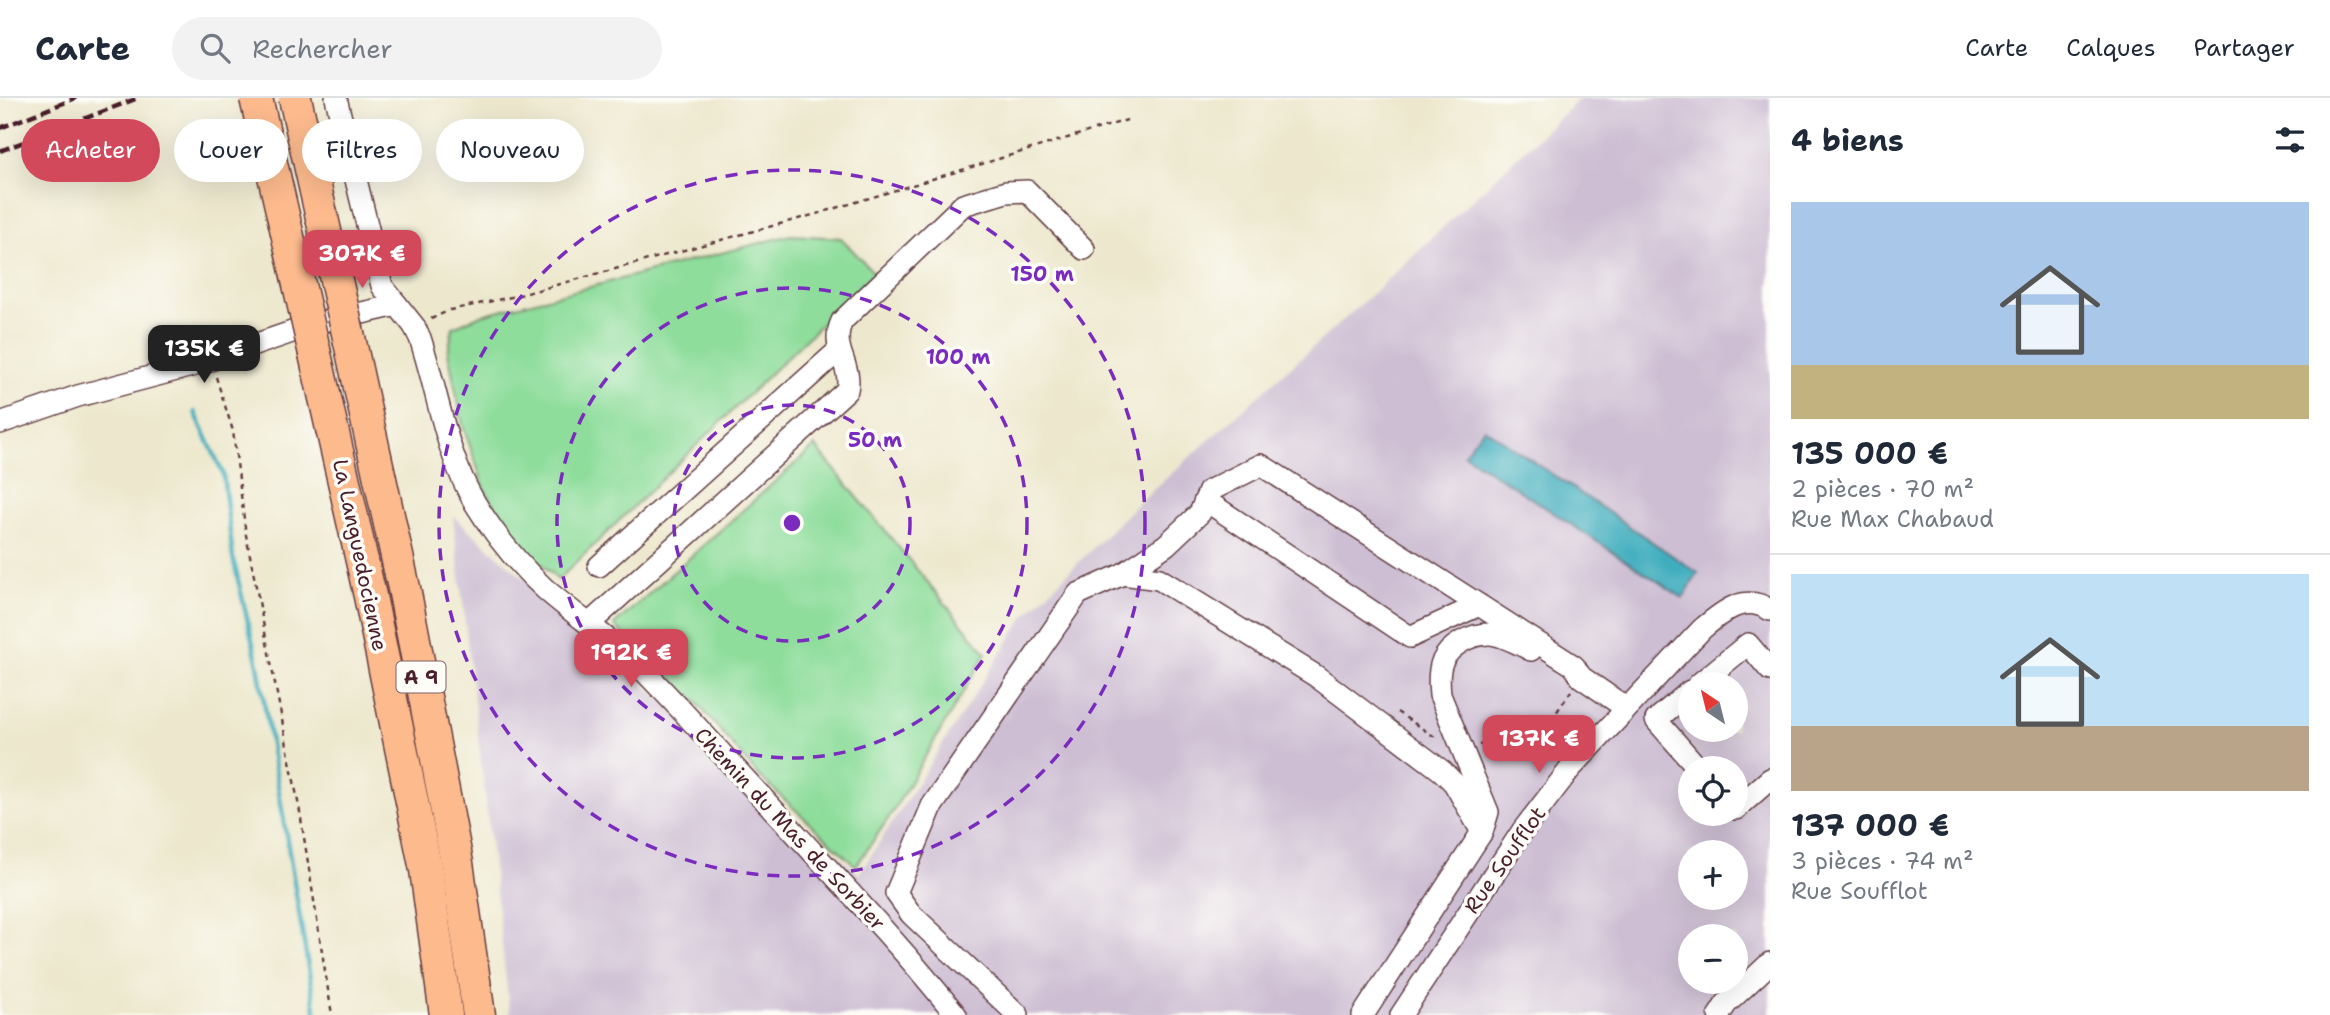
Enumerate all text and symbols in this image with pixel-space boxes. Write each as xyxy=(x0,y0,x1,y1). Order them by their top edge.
search box xyxy=(172,17,662,80)
text: Carte xyxy=(35,26,130,71)
icon: search xyxy=(196,29,234,67)
text: Rechercher xyxy=(252,31,393,66)
text: Carte xyxy=(1965,32,2028,64)
text: Calques xyxy=(2066,32,2156,64)
text: Partager xyxy=(2194,32,2295,64)
chip: Acheter xyxy=(21,119,160,182)
chip: Louer xyxy=(174,119,288,182)
chip: Filtres xyxy=(302,119,422,182)
chip: Nouveau xyxy=(436,119,584,182)
text: 4 biens xyxy=(1791,120,1904,161)
icon: filters xyxy=(2271,121,2309,159)
pin: 307K € xyxy=(305,230,419,290)
text: 307K € xyxy=(318,238,406,268)
icon: home xyxy=(1987,247,2113,373)
text: 150 m xyxy=(1010,260,1074,288)
pin: 135K € xyxy=(147,326,261,385)
text: 135K € xyxy=(164,333,244,363)
text: 100 m xyxy=(926,343,990,371)
text: 50 m xyxy=(848,426,902,454)
text: 135 000 € xyxy=(1791,433,1948,474)
street label: La Languedocienne xyxy=(326,457,394,653)
text: 2 pièces · 70 m² xyxy=(1791,474,1974,504)
text: Rue Max Chabaud xyxy=(1791,504,1994,534)
centre of rings xyxy=(780,511,804,535)
icon: home xyxy=(1987,619,2113,745)
pin: 192K € xyxy=(574,630,688,689)
text: 192K € xyxy=(590,637,672,667)
road number: A 9 xyxy=(396,662,446,692)
north arrow xyxy=(1678,672,1748,742)
map controls xyxy=(1678,672,1748,994)
pin: 137K € xyxy=(1482,716,1596,775)
street label: Chemin du Mas de Sorbier xyxy=(688,721,892,937)
text: 137K € xyxy=(1499,723,1579,753)
button: locate xyxy=(1678,756,1748,826)
street label: Rue Soufflot xyxy=(1458,801,1552,919)
text: 137 000 € xyxy=(1791,805,1949,846)
button: + xyxy=(1678,840,1748,910)
text: 3 pièces · 74 m² xyxy=(1791,846,1974,876)
text: Rue Soufflot xyxy=(1791,876,1928,906)
button: − xyxy=(1678,924,1748,994)

